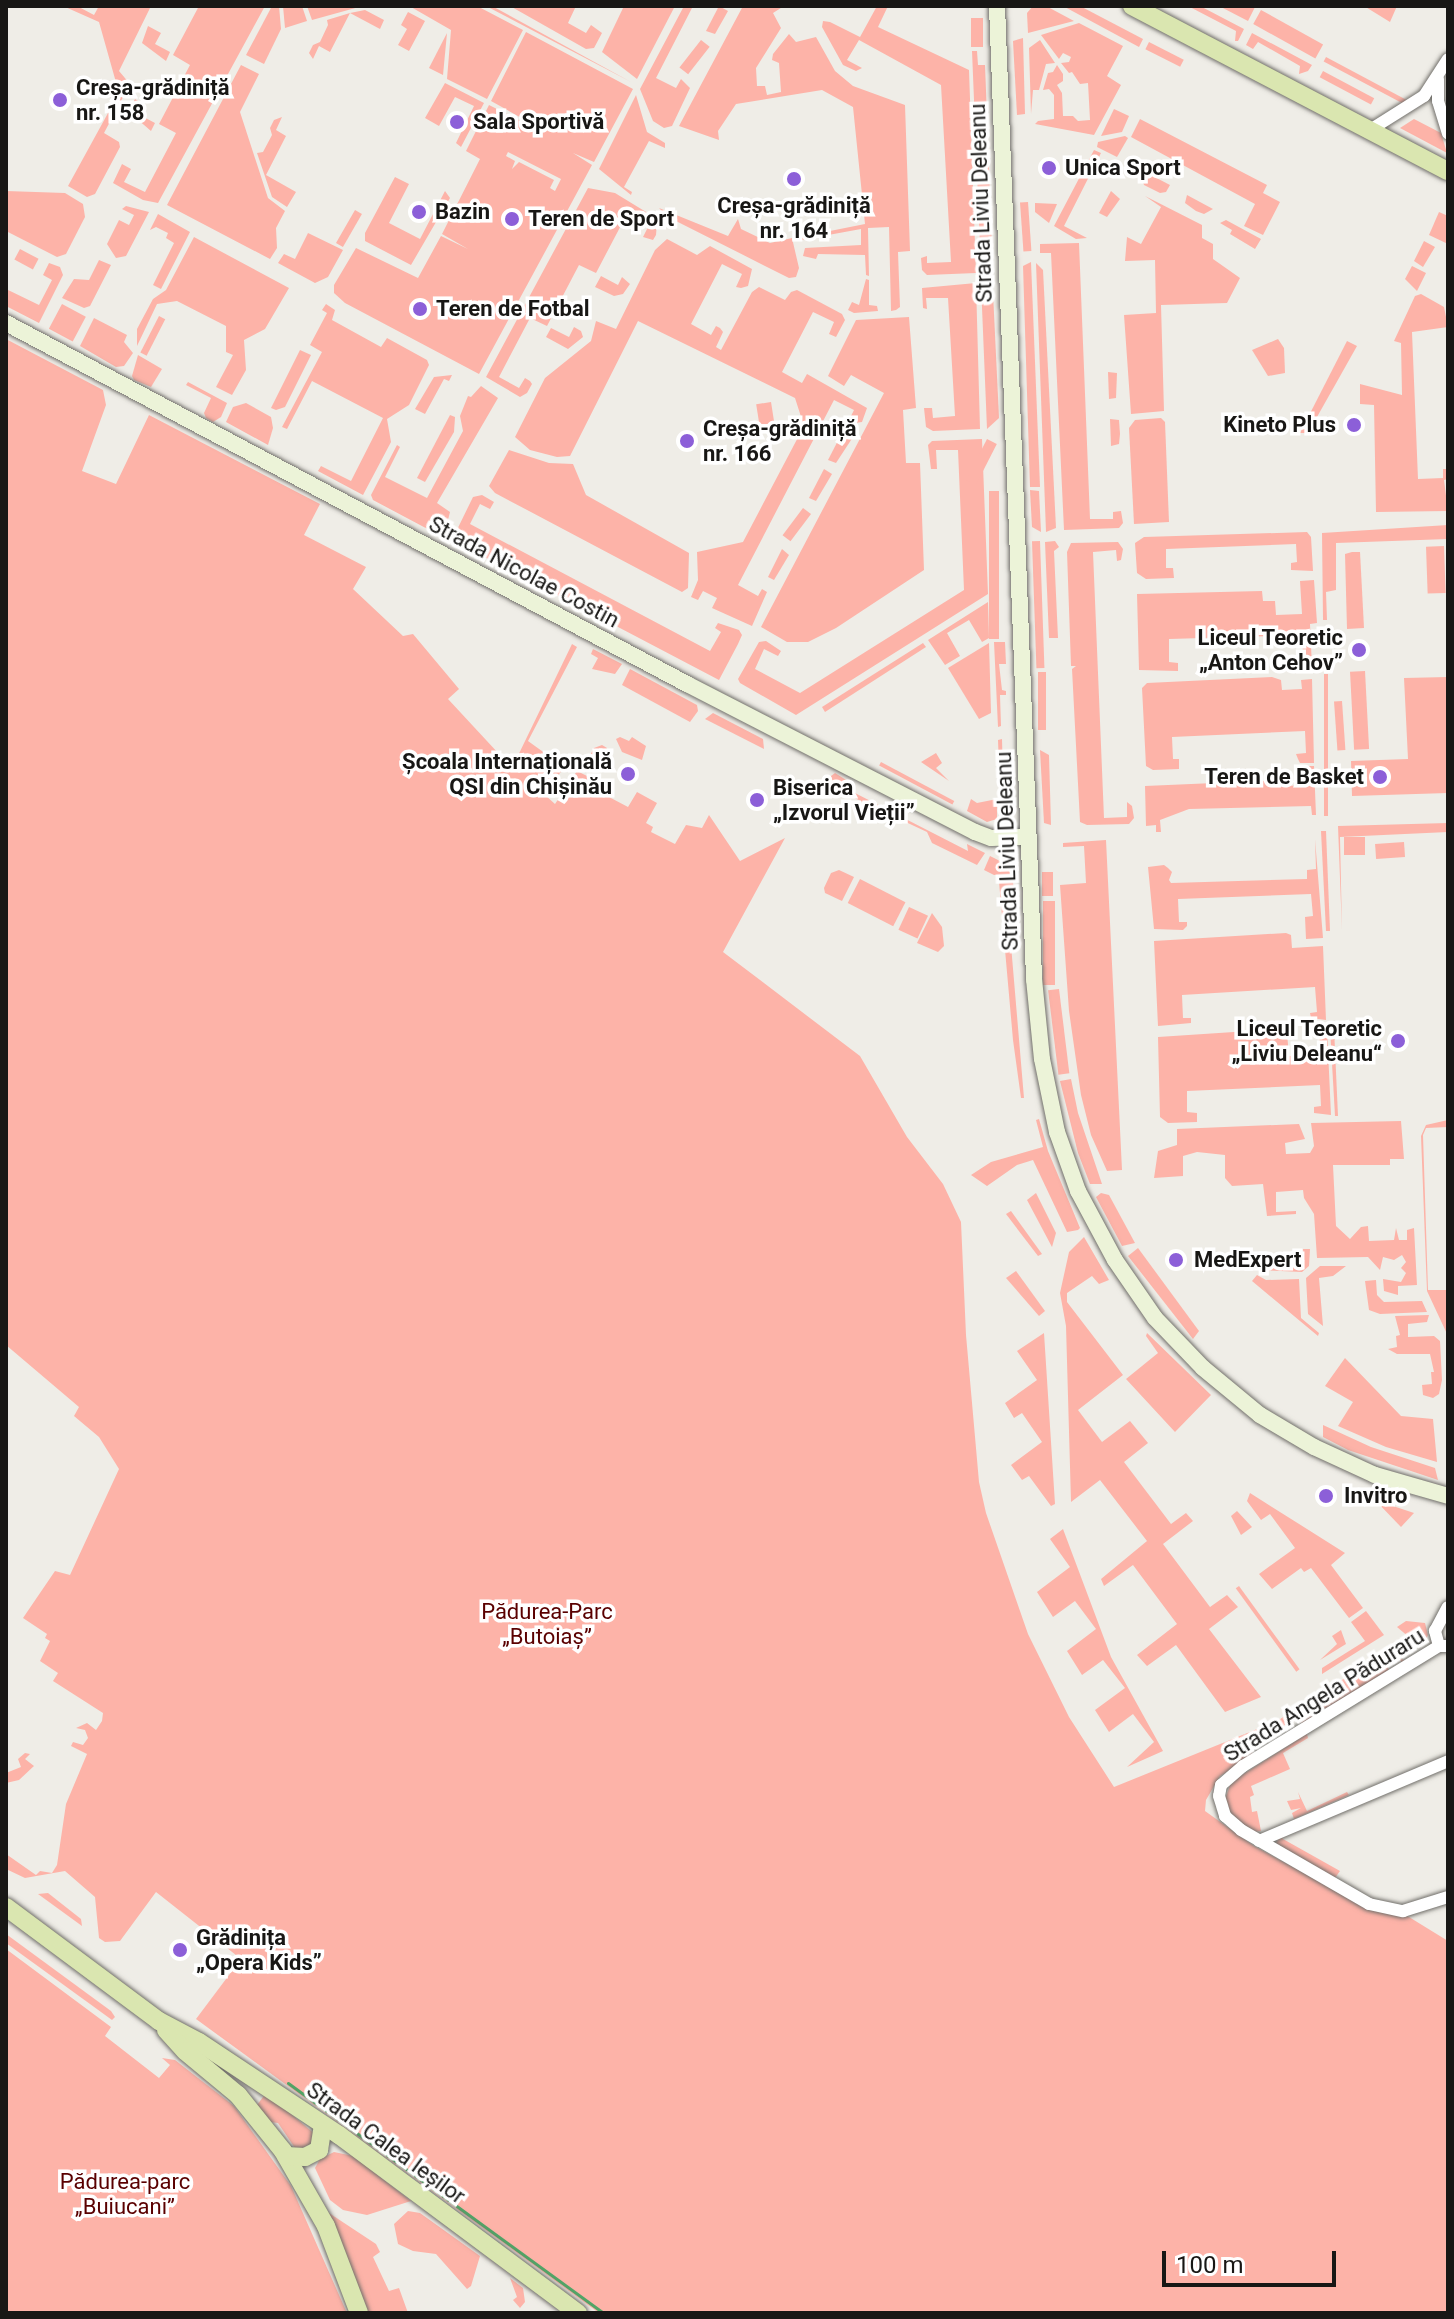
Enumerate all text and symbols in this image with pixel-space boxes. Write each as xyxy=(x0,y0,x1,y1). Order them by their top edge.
place label: Creșa-grădiniță nr. 158 xyxy=(76,74,229,126)
marker: Creșa-grădiniță nr. 158 xyxy=(51,91,69,109)
street label: Strada Liviu Deleanu xyxy=(964,103,998,303)
place label: Sala Sportivă xyxy=(473,109,604,135)
marker: Sala Sportivă xyxy=(448,113,466,131)
place label: Unica Sport xyxy=(1065,155,1181,181)
marker: Unica Sport xyxy=(1040,159,1058,177)
marker: Creșa-grădiniță nr. 164 xyxy=(785,170,803,188)
place label: Creșa-grădiniță nr. 164 xyxy=(717,192,871,244)
place label: Bazin xyxy=(435,199,490,225)
marker: Bazin xyxy=(410,203,428,221)
place label: Teren de Sport xyxy=(528,206,674,232)
marker: Teren de Sport xyxy=(503,210,521,228)
place label: Teren de Fotbal xyxy=(436,296,589,322)
marker: Teren de Fotbal xyxy=(411,300,429,318)
place label: Kineto Plus xyxy=(1223,412,1336,438)
marker: Kineto Plus xyxy=(1343,414,1365,436)
place label: Creșa-grădiniță nr. 166 xyxy=(703,415,856,466)
marker: Creșa-grădiniță nr. 166 xyxy=(678,432,696,450)
street label: Strada Nicolae Costin xyxy=(424,511,624,633)
place label: Liceul Teoretic „Anton Cehov” xyxy=(1197,624,1343,676)
marker: Liceul Teoretic „Anton Cehov” xyxy=(1350,641,1368,659)
place label: Școala Internațională QSI din Chișinău xyxy=(402,748,612,800)
street label: Strada Liviu Deleanu xyxy=(990,751,1024,951)
place label: Teren de Basket xyxy=(1204,764,1364,790)
marker: Școala Internațională QSI din Chișinău xyxy=(619,765,637,783)
marker: Teren de Basket xyxy=(1371,768,1389,786)
place label: Biserica „Izvorul Vieții” xyxy=(773,774,915,826)
marker: Biserica „Izvorul Vieții” xyxy=(748,791,766,809)
place label: Liceul Teoretic „Liviu Deleanu“ xyxy=(1232,1015,1382,1066)
marker: Liceul Teoretic „Liviu Deleanu“ xyxy=(1389,1032,1407,1050)
place label: MedExpert xyxy=(1194,1247,1301,1273)
marker: MedExpert xyxy=(1165,1249,1187,1271)
place label: Invitro xyxy=(1344,1483,1407,1509)
marker: Invitro xyxy=(1315,1485,1337,1507)
park label: Pădurea-Parc „Butoiaș” xyxy=(481,1598,613,1650)
street label: Strada Angela Păduraru xyxy=(1219,1623,1429,1767)
place label: Grădinița „Opera Kids” xyxy=(196,1924,322,1976)
marker: Grădinița „Opera Kids” xyxy=(171,1941,189,1959)
street label: Strada Calea Ieșilor xyxy=(302,2077,470,2209)
park label: Pădurea-parc „Buiucani” xyxy=(60,2168,190,2220)
scale bar xyxy=(1166,2235,1340,2285)
text: 100 m xyxy=(1176,2251,1243,2279)

